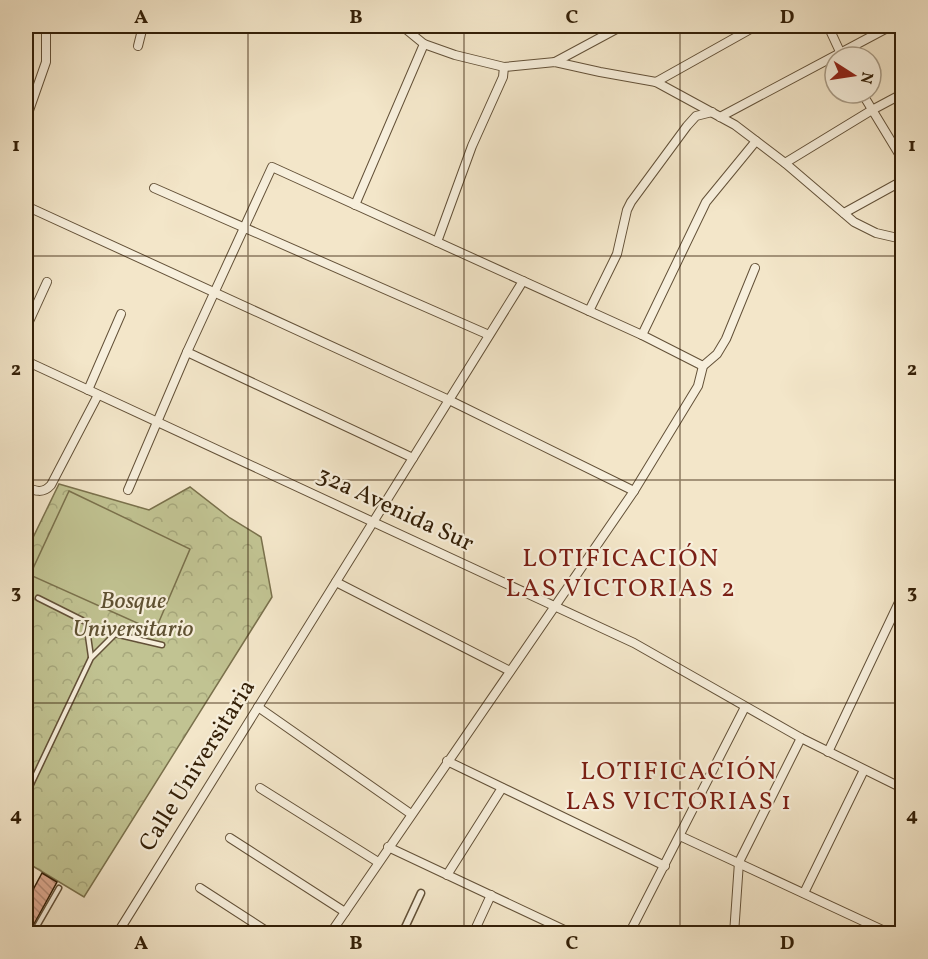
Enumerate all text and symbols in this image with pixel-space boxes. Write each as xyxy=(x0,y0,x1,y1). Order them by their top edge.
text: A xyxy=(134,4,148,32)
text: B xyxy=(349,4,363,32)
text: C xyxy=(566,4,579,32)
text: D xyxy=(780,4,794,32)
north arrow xyxy=(823,45,883,105)
text: N xyxy=(854,70,878,86)
text: 1 xyxy=(12,132,20,160)
text: 1 xyxy=(908,132,916,160)
text: 2 xyxy=(11,356,21,384)
text: 2 xyxy=(907,356,917,384)
street label: 32a Avenida Sur xyxy=(311,459,479,561)
district label: LOTIFICACIÓN LAS VICTORIAS 2 xyxy=(506,541,736,607)
text: 3 xyxy=(11,579,21,607)
text: 3 xyxy=(907,579,917,607)
park label: Bosque Universitario xyxy=(72,585,194,647)
street label: Calle Universitaria xyxy=(131,674,265,858)
district label: LOTIFICACIÓN LAS VICTORIAS 1 xyxy=(565,754,793,820)
text: 4 xyxy=(10,802,22,830)
text: 4 xyxy=(906,802,918,830)
text: A xyxy=(134,930,148,958)
text: B xyxy=(349,930,363,958)
text: C xyxy=(566,930,579,958)
text: D xyxy=(780,930,794,958)

